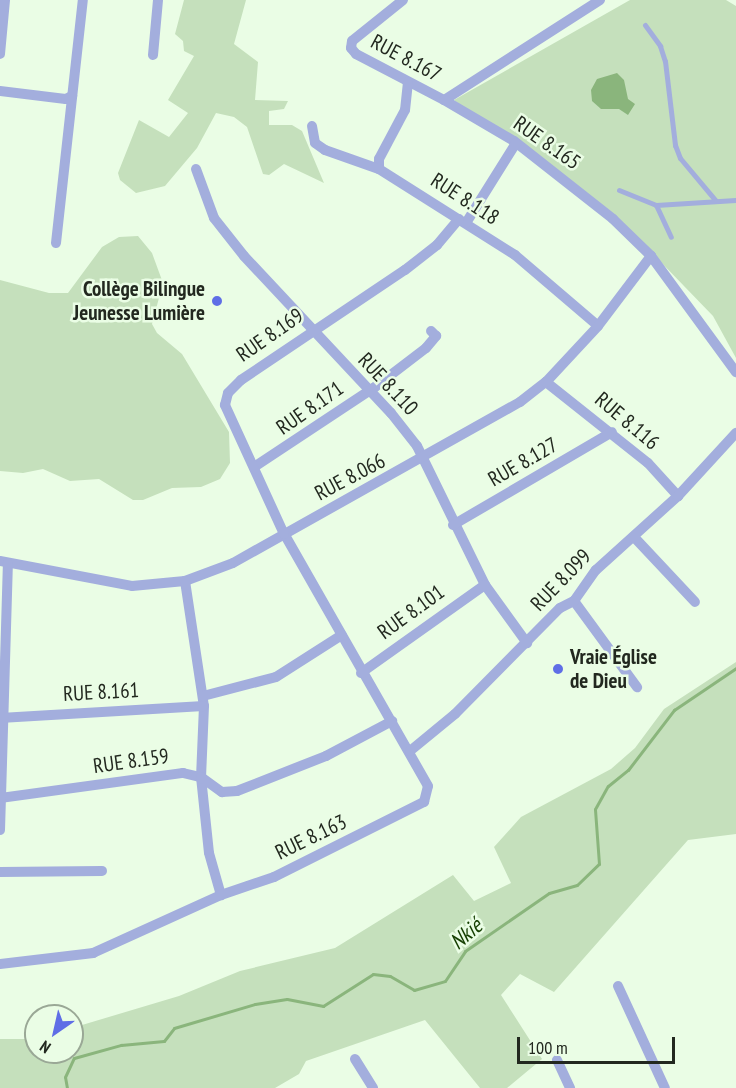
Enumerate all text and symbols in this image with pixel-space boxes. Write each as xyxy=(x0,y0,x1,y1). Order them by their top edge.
street label: RUE 8.167 xyxy=(367,29,445,87)
street label: RUE 8.165 xyxy=(509,111,585,175)
street label: RUE 8.118 xyxy=(426,168,504,230)
place label: Collège Bilingue Jeunesse Lumière xyxy=(73,276,205,326)
marker: Collège Bilingue Jeunesse Lumière xyxy=(210,294,224,308)
street label: RUE 8.169 xyxy=(232,303,308,367)
street label: RUE 8.110 xyxy=(353,348,423,420)
street label: RUE 8.171 xyxy=(272,376,348,440)
street label: RUE 8.116 xyxy=(590,387,664,455)
street label: RUE 8.127 xyxy=(484,432,562,492)
street label: RUE 8.066 xyxy=(311,448,389,506)
street label: RUE 8.099 xyxy=(526,544,596,616)
street label: RUE 8.101 xyxy=(373,579,449,645)
place label: Vraie Église de Dieu xyxy=(570,644,657,694)
marker: Vraie Église de Dieu xyxy=(551,662,565,676)
street label: RUE 8.161 xyxy=(62,677,140,707)
street label: RUE 8.159 xyxy=(92,743,170,779)
street label: RUE 8.163 xyxy=(271,809,351,865)
water label: Nkié xyxy=(444,913,488,955)
north arrow xyxy=(24,1004,84,1064)
scale bar xyxy=(520,1025,678,1063)
text: 100 m xyxy=(528,1036,568,1059)
text: N xyxy=(36,1037,54,1058)

